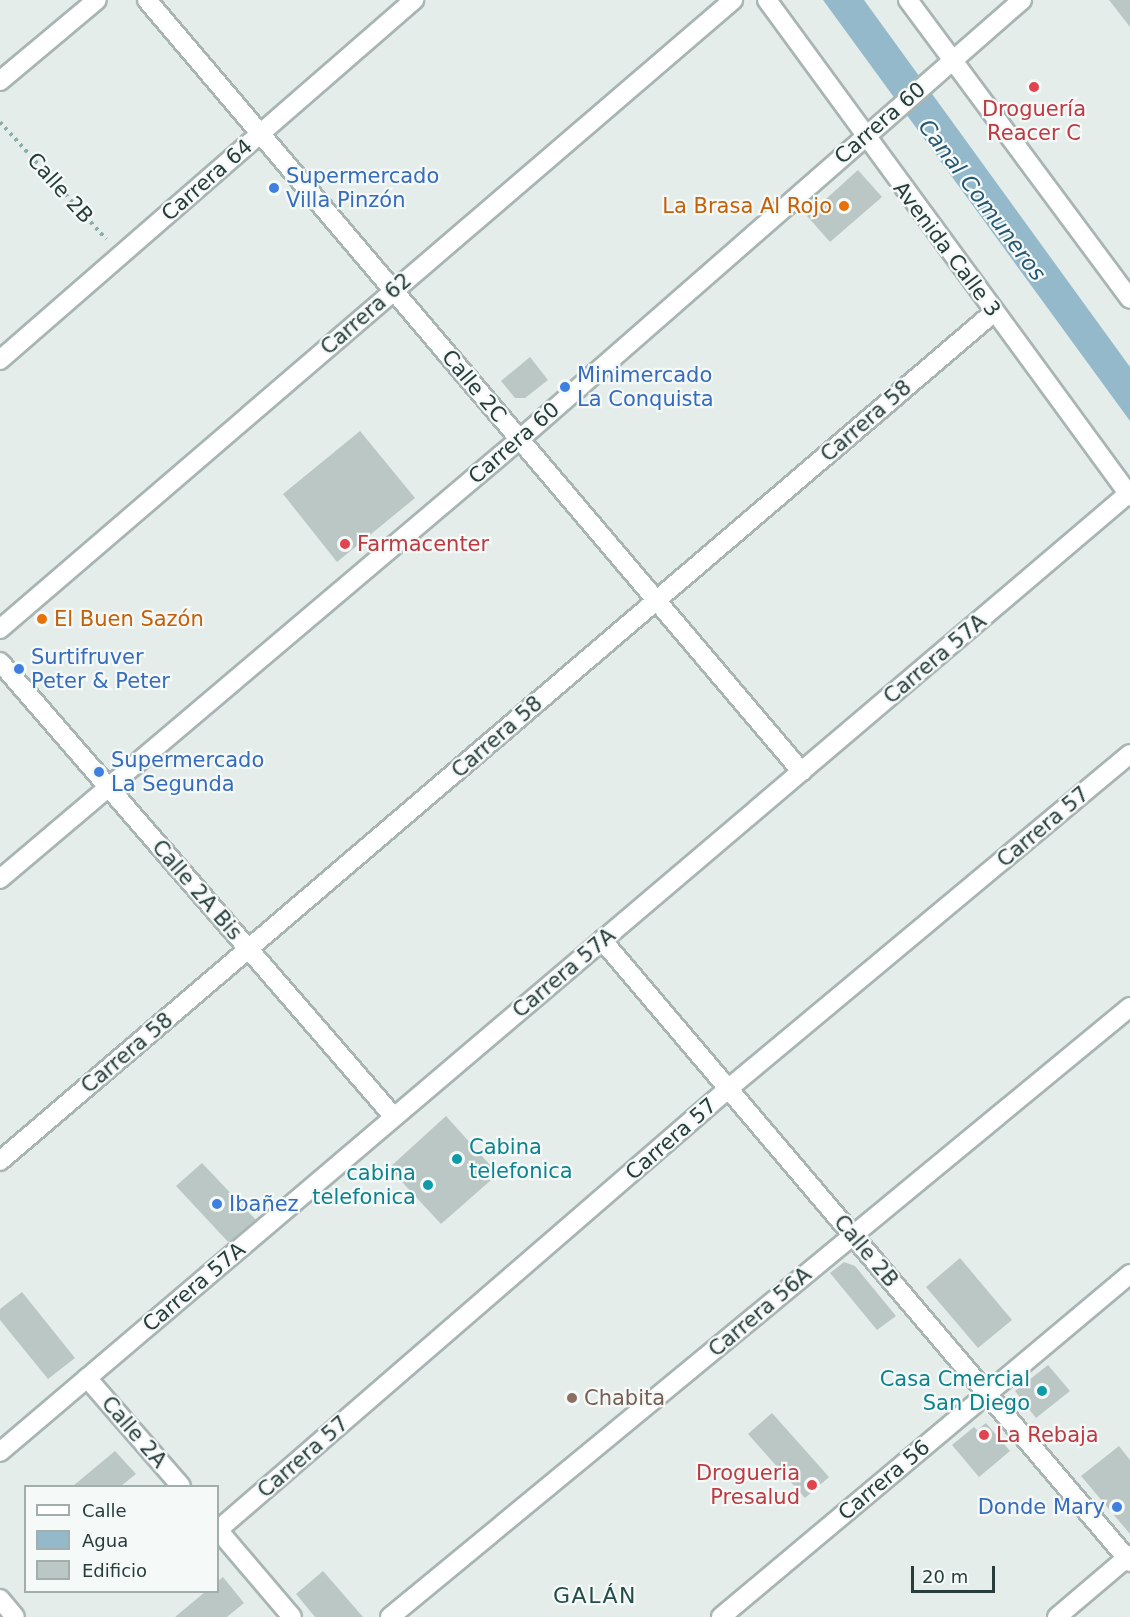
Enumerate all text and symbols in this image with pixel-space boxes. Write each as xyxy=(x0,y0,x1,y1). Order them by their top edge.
street label: Carrera 60 xyxy=(830,77,930,169)
marker: Droguería Reacer C xyxy=(1027,80,1041,94)
place label: Droguería Reacer C xyxy=(982,96,1086,146)
water label: Canal Comuneros xyxy=(913,114,1051,286)
street label: Carrera 64 xyxy=(157,134,257,226)
street label: Calle 2B xyxy=(22,147,98,229)
place label: Supermercado Villa Pinzón xyxy=(286,163,439,213)
street label: Avenida Calle 3 xyxy=(888,176,1006,322)
marker: Supermercado Villa Pinzón xyxy=(267,181,281,195)
place label: La Brasa Al Rojo xyxy=(662,193,832,219)
marker: La Brasa Al Rojo xyxy=(837,199,851,213)
street label: Carrera 62 xyxy=(316,268,416,360)
street label: Calle 2C xyxy=(436,345,512,427)
place label: Minimercado La Conquista xyxy=(577,362,714,412)
street label: Carrera 58 xyxy=(816,375,916,467)
marker: Minimercado La Conquista xyxy=(558,380,572,394)
street label: Carrera 60 xyxy=(464,397,564,489)
place label: Farmacenter xyxy=(357,531,489,557)
marker: Farmacenter xyxy=(338,537,352,551)
place label: El Buen Sazón xyxy=(54,606,204,632)
street label: Carrera 57A xyxy=(879,609,991,709)
marker: El Buen Sazón xyxy=(35,612,49,626)
place label: Surtifruver Peter & Peter xyxy=(31,644,170,694)
marker: Surtifruver Peter & Peter xyxy=(12,662,26,676)
street label: Carrera 58 xyxy=(447,691,547,783)
place label: Supermercado La Segunda xyxy=(111,747,264,797)
marker: Supermercado La Segunda xyxy=(92,765,106,779)
street label: Carrera 57 xyxy=(992,781,1094,873)
street label: Calle 2A Bis xyxy=(147,835,247,945)
street label: Carrera 57A xyxy=(508,923,620,1023)
street label: Carrera 58 xyxy=(76,1007,178,1099)
street label: Carrera 57 xyxy=(621,1093,721,1185)
place label: Cabina telefonica xyxy=(469,1134,573,1184)
marker: Cabina telefonica xyxy=(450,1152,464,1166)
place label: cabina telefonica xyxy=(312,1160,416,1210)
marker: cabina telefonica xyxy=(421,1178,435,1192)
place label: Ibañez xyxy=(229,1191,299,1217)
marker: Ibañez xyxy=(210,1197,224,1211)
street label: Calle 2B xyxy=(829,1210,903,1292)
street label: Carrera 57A xyxy=(138,1237,250,1337)
street label: Carrera 56A xyxy=(704,1262,816,1362)
place label: Casa Cmercial San Diego xyxy=(880,1366,1030,1416)
marker: Casa Cmercial San Diego xyxy=(1035,1384,1049,1398)
place label: Chabita xyxy=(584,1385,665,1411)
street label: Calle 2A xyxy=(96,1391,172,1473)
marker: Chabita xyxy=(565,1391,579,1405)
street label: Carrera 57 xyxy=(253,1411,353,1503)
place label: La Rebaja xyxy=(996,1422,1099,1448)
marker: La Rebaja xyxy=(977,1428,991,1442)
street label: Carrera 56 xyxy=(833,1434,935,1526)
place label: Drogueria Presalud xyxy=(696,1460,800,1510)
marker: Drogueria Presalud xyxy=(805,1478,819,1492)
legend xyxy=(24,1485,219,1593)
place label: Donde Mary xyxy=(978,1494,1105,1520)
text: Calle xyxy=(82,1500,127,1521)
marker: Donde Mary xyxy=(1110,1500,1124,1514)
text: Agua xyxy=(82,1530,128,1551)
scale bar xyxy=(914,1554,998,1592)
text: Edificio xyxy=(82,1560,147,1581)
text: 20 m xyxy=(922,1566,968,1587)
district label: GALÁN xyxy=(553,1583,637,1609)

